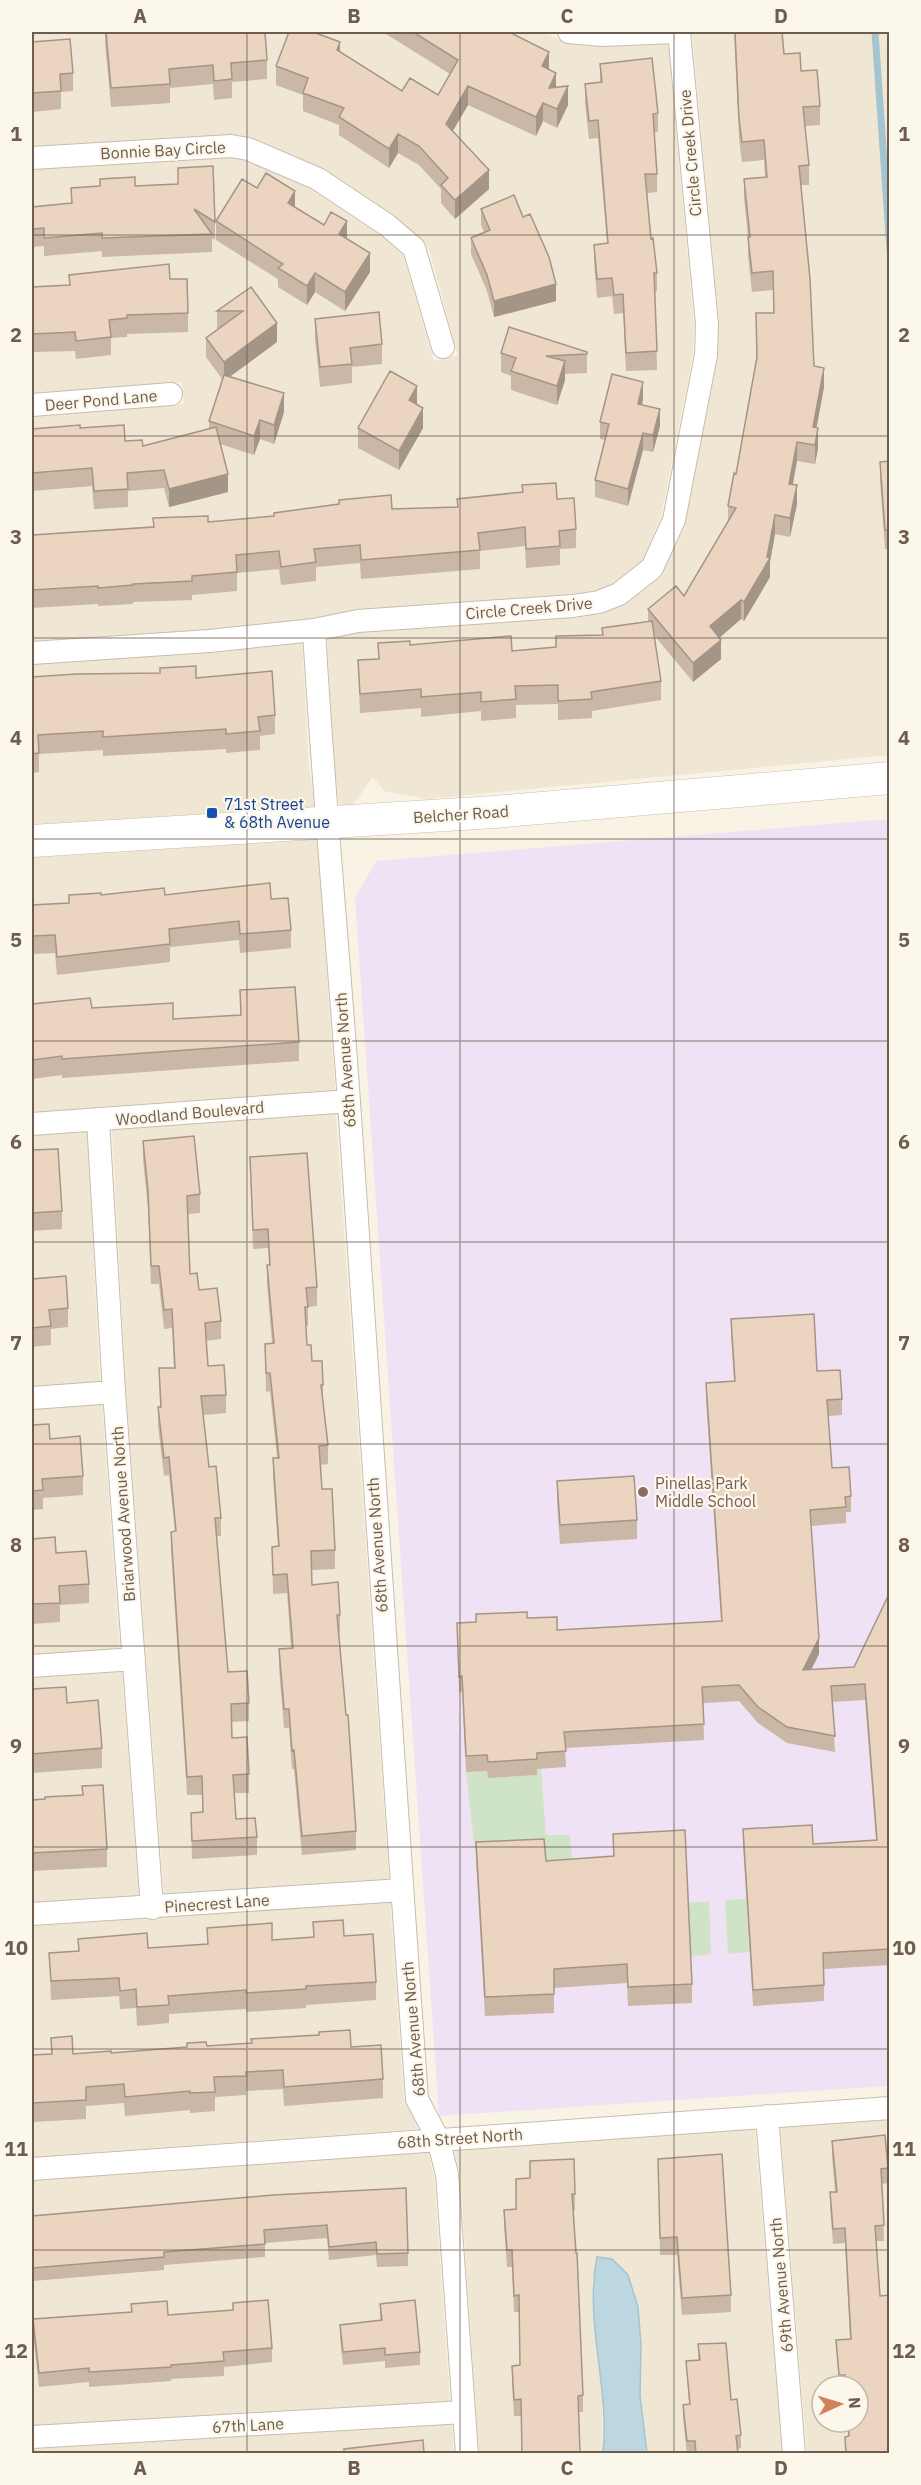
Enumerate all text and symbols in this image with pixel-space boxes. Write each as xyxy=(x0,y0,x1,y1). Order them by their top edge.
text: A xyxy=(133,2,147,29)
text: B xyxy=(347,2,361,29)
text: C xyxy=(560,2,574,29)
text: D xyxy=(774,2,788,29)
street label: Circle Creek Drive xyxy=(674,88,706,217)
text: 1 xyxy=(10,120,22,147)
text: 1 xyxy=(898,120,910,147)
street label: Bonnie Bay Circle xyxy=(100,137,227,163)
text: 2 xyxy=(10,321,22,348)
text: 2 xyxy=(898,321,910,348)
street label: Deer Pond Lane xyxy=(44,385,158,415)
text: 3 xyxy=(10,523,22,550)
text: 3 xyxy=(898,523,910,550)
street label: Circle Creek Drive xyxy=(465,592,594,624)
text: 4 xyxy=(10,724,22,751)
text: 4 xyxy=(898,724,910,751)
place label: 71st Street & 68th Avenue xyxy=(224,794,330,832)
street label: Belcher Road xyxy=(412,801,510,827)
marker: 71st Street & 68th Avenue xyxy=(205,806,219,820)
text: 5 xyxy=(10,926,22,953)
text: 5 xyxy=(898,926,910,953)
street label: 68th Avenue North xyxy=(330,992,360,1128)
street label: Woodland Boulevard xyxy=(115,1097,265,1129)
text: 6 xyxy=(10,1128,22,1155)
text: 6 xyxy=(898,1128,910,1155)
text: 7 xyxy=(10,1329,22,1356)
text: 7 xyxy=(898,1329,910,1356)
street label: Briarwood Avenue North xyxy=(107,1425,139,1603)
place label: Pinellas Park Middle School xyxy=(655,1473,756,1511)
street label: 68th Avenue North xyxy=(362,1477,392,1613)
marker: Pinellas Park Middle School xyxy=(636,1485,650,1499)
text: 8 xyxy=(10,1531,22,1558)
text: 8 xyxy=(898,1531,910,1558)
text: 9 xyxy=(10,1732,22,1759)
text: 9 xyxy=(898,1732,910,1759)
street label: Pinecrest Lane xyxy=(164,1889,271,1917)
text: 10 xyxy=(4,1934,28,1961)
text: 10 xyxy=(892,1934,916,1961)
street label: 68th Avenue North xyxy=(397,1960,429,2098)
street label: 68th Street North xyxy=(396,2124,524,2152)
text: 11 xyxy=(4,2135,28,2162)
text: 11 xyxy=(892,2135,916,2162)
street label: 69th Avenue North xyxy=(765,2216,797,2354)
text: 12 xyxy=(4,2337,28,2364)
text: 12 xyxy=(892,2337,916,2364)
north arrow xyxy=(810,2374,870,2434)
text: N xyxy=(845,2396,865,2409)
street label: 67th Lane xyxy=(211,2413,285,2437)
text: A xyxy=(133,2454,147,2481)
text: B xyxy=(347,2454,361,2481)
text: C xyxy=(560,2454,574,2481)
text: D xyxy=(774,2454,788,2481)

